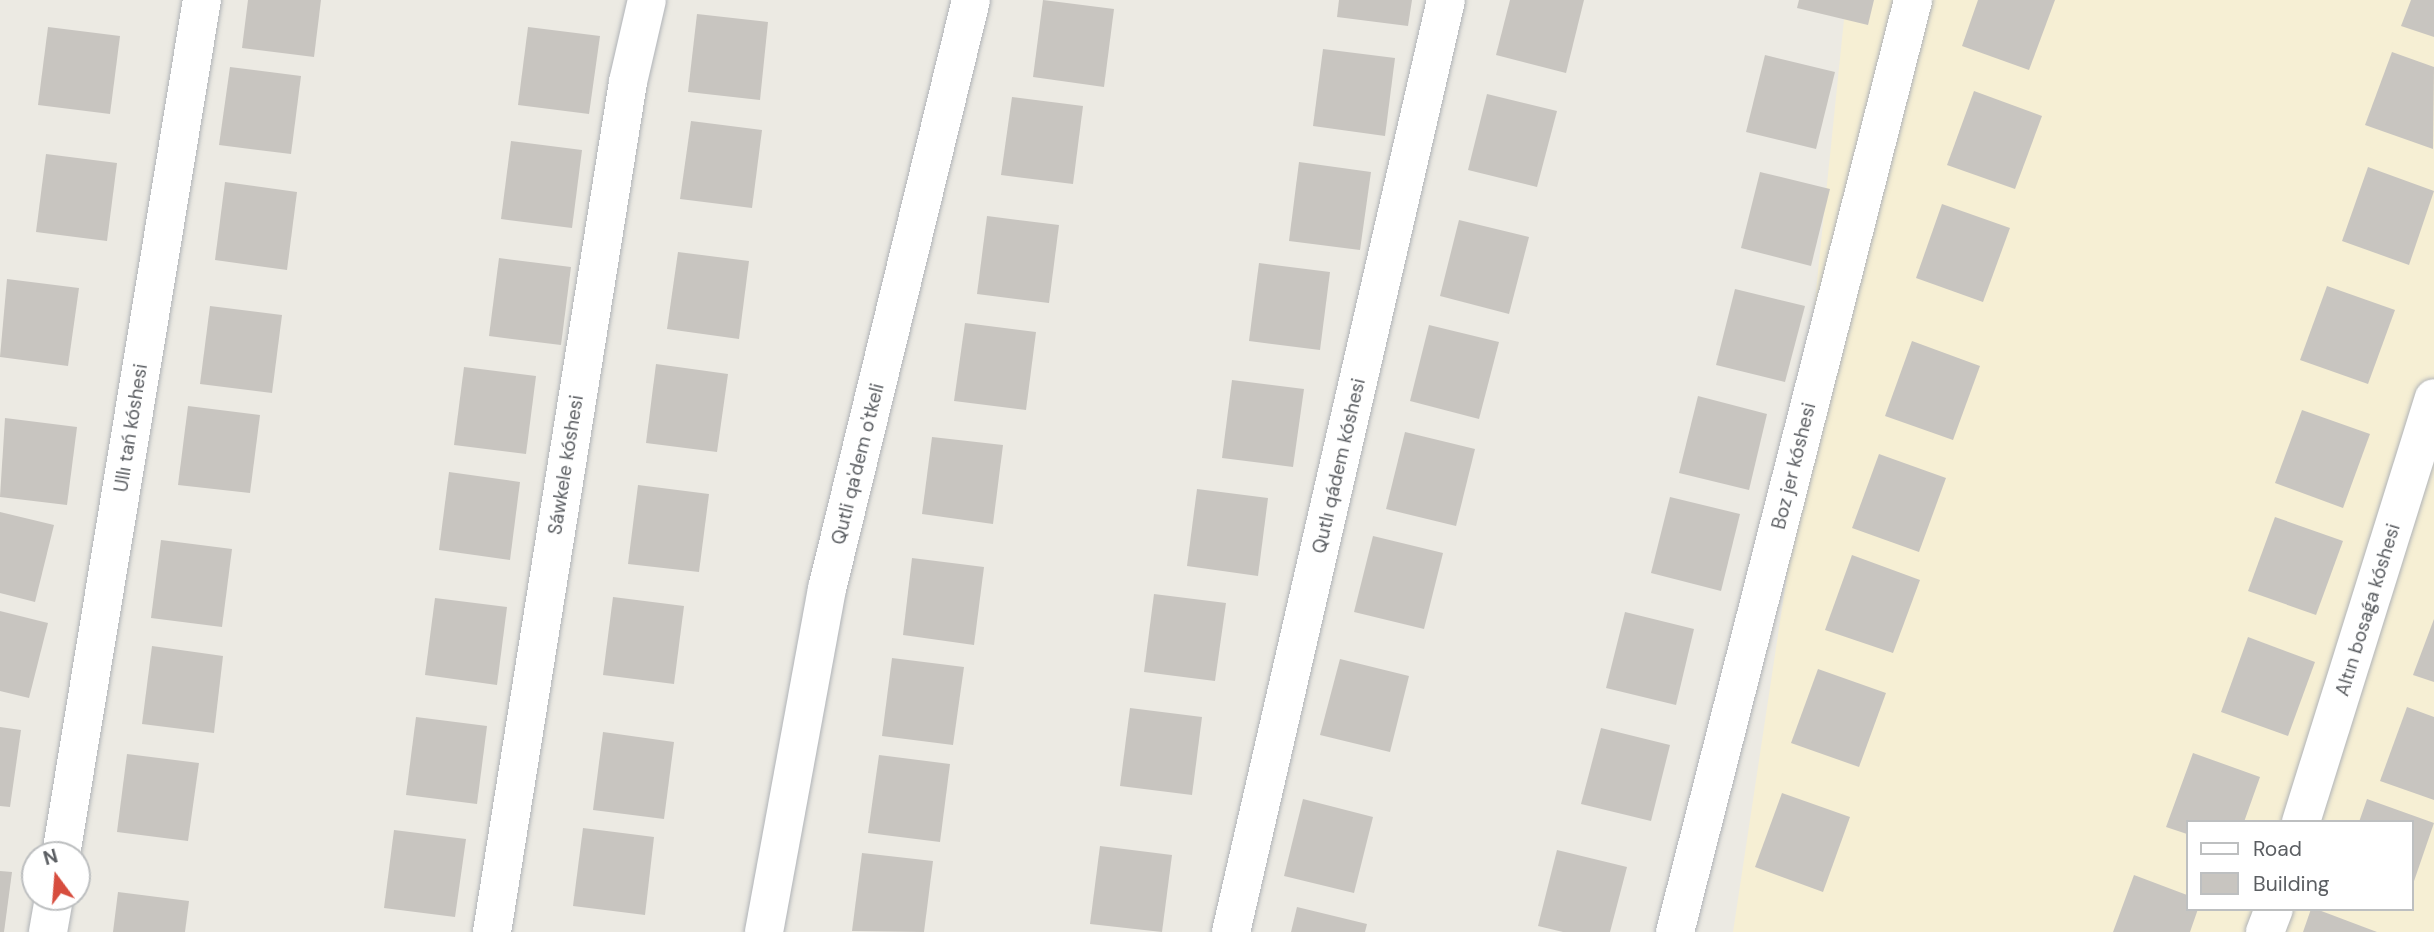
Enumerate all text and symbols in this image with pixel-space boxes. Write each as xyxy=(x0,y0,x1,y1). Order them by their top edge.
street label: Ullı tań kóshesi xyxy=(110,362,152,494)
street label: Qutlı qádem kóshesi xyxy=(1308,376,1370,556)
street label: Qutli qa'dem o'tkeli xyxy=(827,381,889,547)
street label: Sáwkele kóshesi xyxy=(544,394,588,536)
street label: Boz jer kóshesi xyxy=(1767,400,1821,532)
street label: Altın bosaǵa kóshesi xyxy=(2331,521,2405,699)
legend xyxy=(2186,820,2413,911)
text: Road xyxy=(2253,835,2302,863)
north arrow xyxy=(21,841,91,911)
text: N xyxy=(41,843,61,871)
text: Building xyxy=(2253,870,2329,898)

